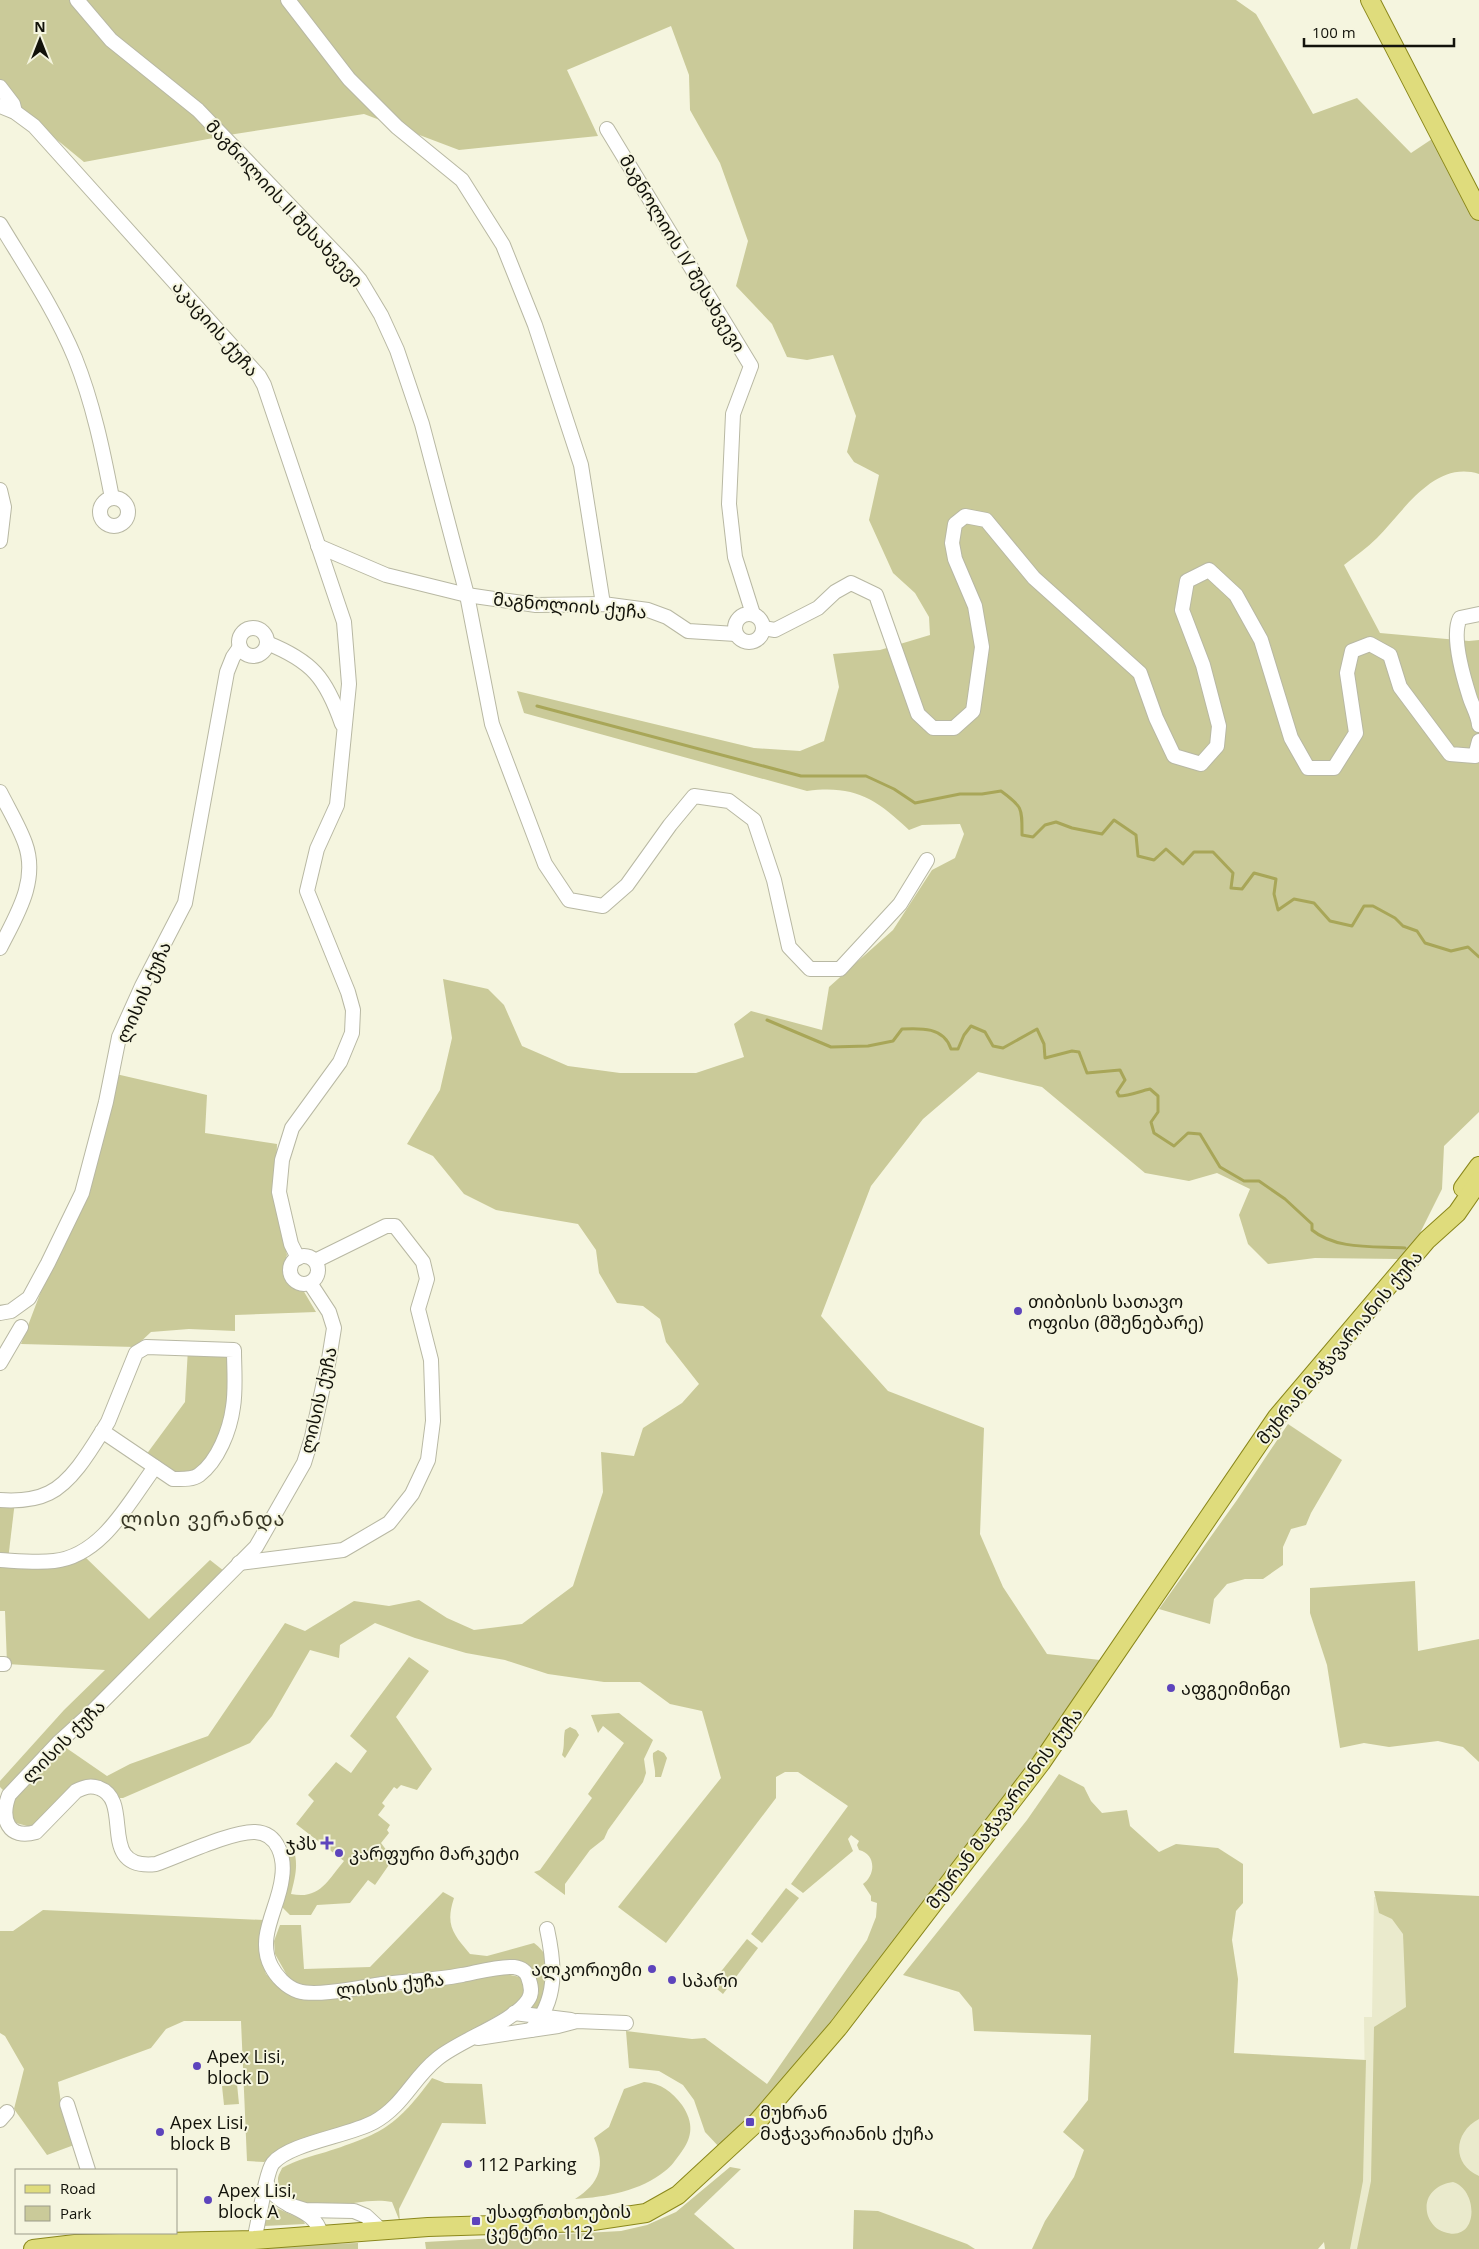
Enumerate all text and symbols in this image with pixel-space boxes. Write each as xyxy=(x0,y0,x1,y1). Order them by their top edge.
north arrow xyxy=(15,15,65,65)
scale bar xyxy=(1304,15,1454,47)
text: N xyxy=(34,17,46,36)
text: 100 m xyxy=(1312,22,1356,42)
street label: მაგნოლიის II შესახვევი xyxy=(201,114,369,292)
street label: მაგნოლიის IV შესახვევი xyxy=(614,150,752,356)
street label: აკაციის ქუჩა xyxy=(168,275,264,381)
street label: მაგნოლიის ქუჩა xyxy=(492,586,648,624)
street label: ლისის ქუჩა xyxy=(110,937,176,1047)
street label: მუხრან მაჭავარიანის ქუჩა xyxy=(1251,1245,1427,1449)
place label: თიბისის სათავო ოფისი (მშენებარე) xyxy=(1028,1289,1204,1334)
marker: თიბისის სათავო ოფისი (მშენებარე) xyxy=(1012,1305,1024,1317)
street label: ლისის ქუჩა xyxy=(294,1344,342,1456)
district label: ლისი ვერანდა xyxy=(120,1505,286,1532)
place label: აფგეიმინგი xyxy=(1181,1676,1291,1700)
marker: აფგეიმინგი xyxy=(1165,1682,1177,1694)
street label: ლისის ქუჩა xyxy=(16,1694,110,1788)
street label: მუხრან მაჭავარიანის ქუჩა xyxy=(920,1702,1088,1914)
place label: ჯპს xyxy=(286,1831,317,1855)
marker: ჯპს xyxy=(321,1837,333,1849)
place label: კარფური მარკეტი xyxy=(349,1841,519,1865)
marker: კარფური მარკეტი xyxy=(333,1847,345,1859)
place label: ალკორიუმი xyxy=(531,1957,642,1981)
marker: ალკორიუმი xyxy=(646,1963,658,1975)
street label: ლისის ქუჩა xyxy=(335,1966,445,2002)
place label: სპარი xyxy=(682,1968,738,1992)
marker: სპარი xyxy=(666,1974,678,1986)
place label: Apex Lisi, block D xyxy=(207,2044,285,2089)
marker: Apex Lisi, block D xyxy=(191,2060,203,2072)
place label: მუხრან მაჭავარიანის ქუჩა xyxy=(760,2100,934,2145)
place label: Apex Lisi, block B xyxy=(170,2110,248,2155)
marker: მუხრან მაჭავარიანის ქუჩა xyxy=(744,2116,756,2128)
marker: Apex Lisi, block B xyxy=(154,2126,166,2138)
place label: 112 Parking xyxy=(478,2152,577,2176)
marker: 112 Parking xyxy=(462,2158,474,2170)
legend xyxy=(15,2169,178,2234)
text: Road xyxy=(60,2178,96,2198)
place label: Apex Lisi, block A xyxy=(218,2178,296,2223)
marker: Apex Lisi, block A xyxy=(202,2194,214,2206)
place label: უსაფრთხოების ცენტრი 112 xyxy=(486,2199,631,2244)
text: Park xyxy=(60,2203,91,2223)
marker: უსაფრთხოების ცენტრი 112 xyxy=(470,2215,482,2227)

